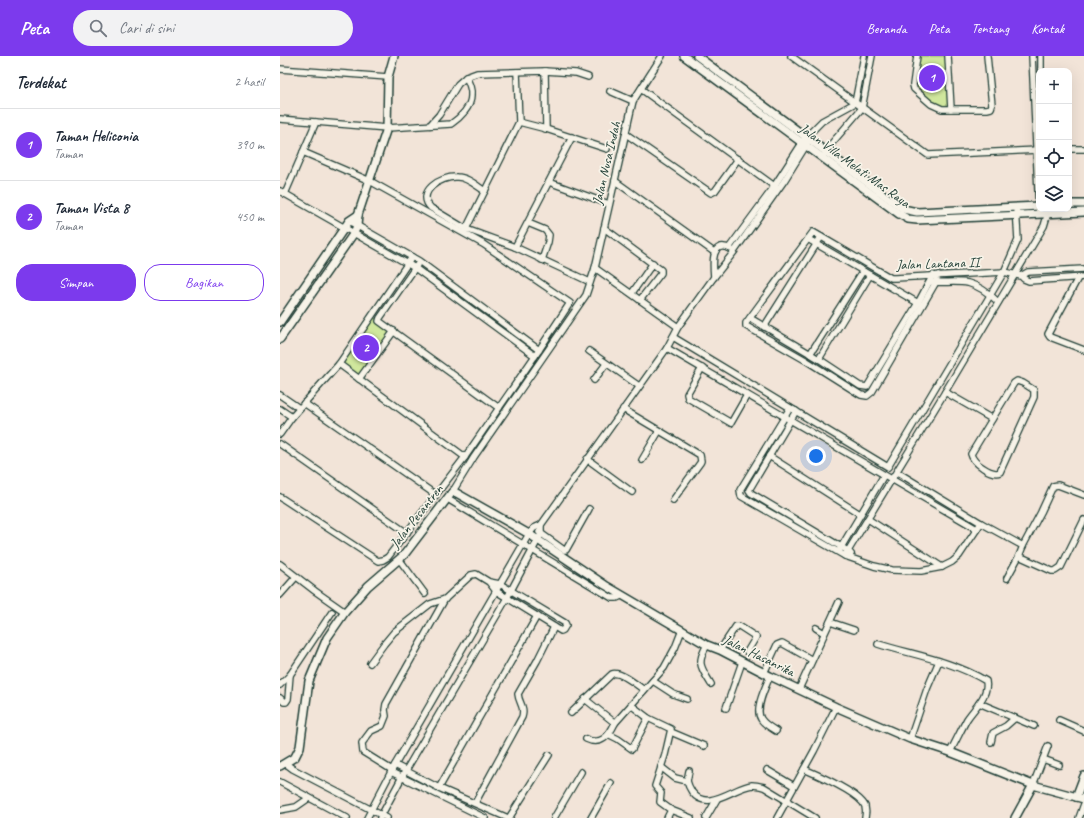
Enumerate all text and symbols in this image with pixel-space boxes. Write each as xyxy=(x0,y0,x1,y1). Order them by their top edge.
search box xyxy=(73,10,353,46)
text: Peta xyxy=(20,16,49,40)
icon: search xyxy=(87,17,109,39)
text: Cari di sini xyxy=(119,19,174,38)
text: Beranda xyxy=(867,20,907,37)
text: Peta xyxy=(929,20,950,37)
text: Tentang xyxy=(972,20,1009,37)
text: Kontak xyxy=(1031,20,1064,37)
pin: 1 xyxy=(919,63,945,93)
map controls xyxy=(1036,68,1072,212)
button: + xyxy=(1036,68,1072,104)
text: Terdekat xyxy=(16,72,66,93)
text: 2 hasil xyxy=(234,74,264,90)
button: − xyxy=(1036,104,1072,140)
street label: Jalan Nusa Indah xyxy=(588,119,624,207)
street label: Jalan Villa Melati Mas Raya xyxy=(795,119,914,212)
text: Taman Heliconia xyxy=(54,127,138,146)
text: 1 xyxy=(26,137,32,153)
text: 390 m xyxy=(236,137,264,153)
button: locate xyxy=(1036,140,1072,176)
text: Taman xyxy=(54,146,83,162)
button: layers xyxy=(1036,176,1072,212)
text: Taman Vista 8 xyxy=(54,199,129,218)
text: 2 xyxy=(26,209,32,225)
text: 450 m xyxy=(236,209,264,225)
text: Taman xyxy=(54,218,83,234)
street label: Jalan Lantana II xyxy=(895,253,983,273)
button: Simpan xyxy=(16,264,136,301)
button: Bagikan xyxy=(144,264,264,301)
pin: 2 xyxy=(353,333,379,363)
your location xyxy=(806,446,826,466)
street label: Jalan Pesantren xyxy=(386,480,447,552)
street label: Jalan Hasanrika xyxy=(719,630,798,681)

